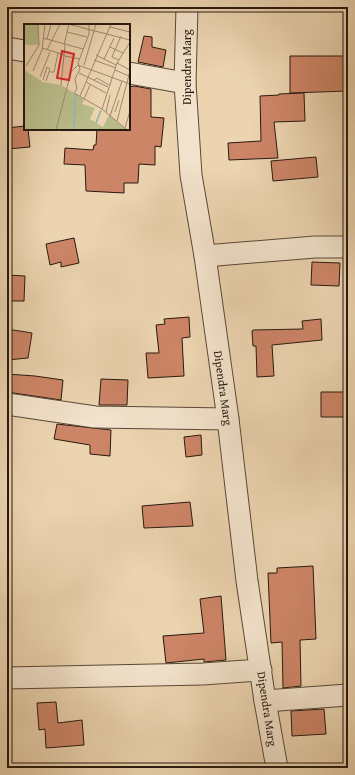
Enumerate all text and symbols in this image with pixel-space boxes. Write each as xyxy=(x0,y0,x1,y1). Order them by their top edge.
inset map xyxy=(24,24,130,130)
street label: Dipendra Marg xyxy=(178,29,195,105)
street label: Dipendra Marg xyxy=(210,349,237,427)
street label: Dipendra Marg xyxy=(253,670,282,748)

